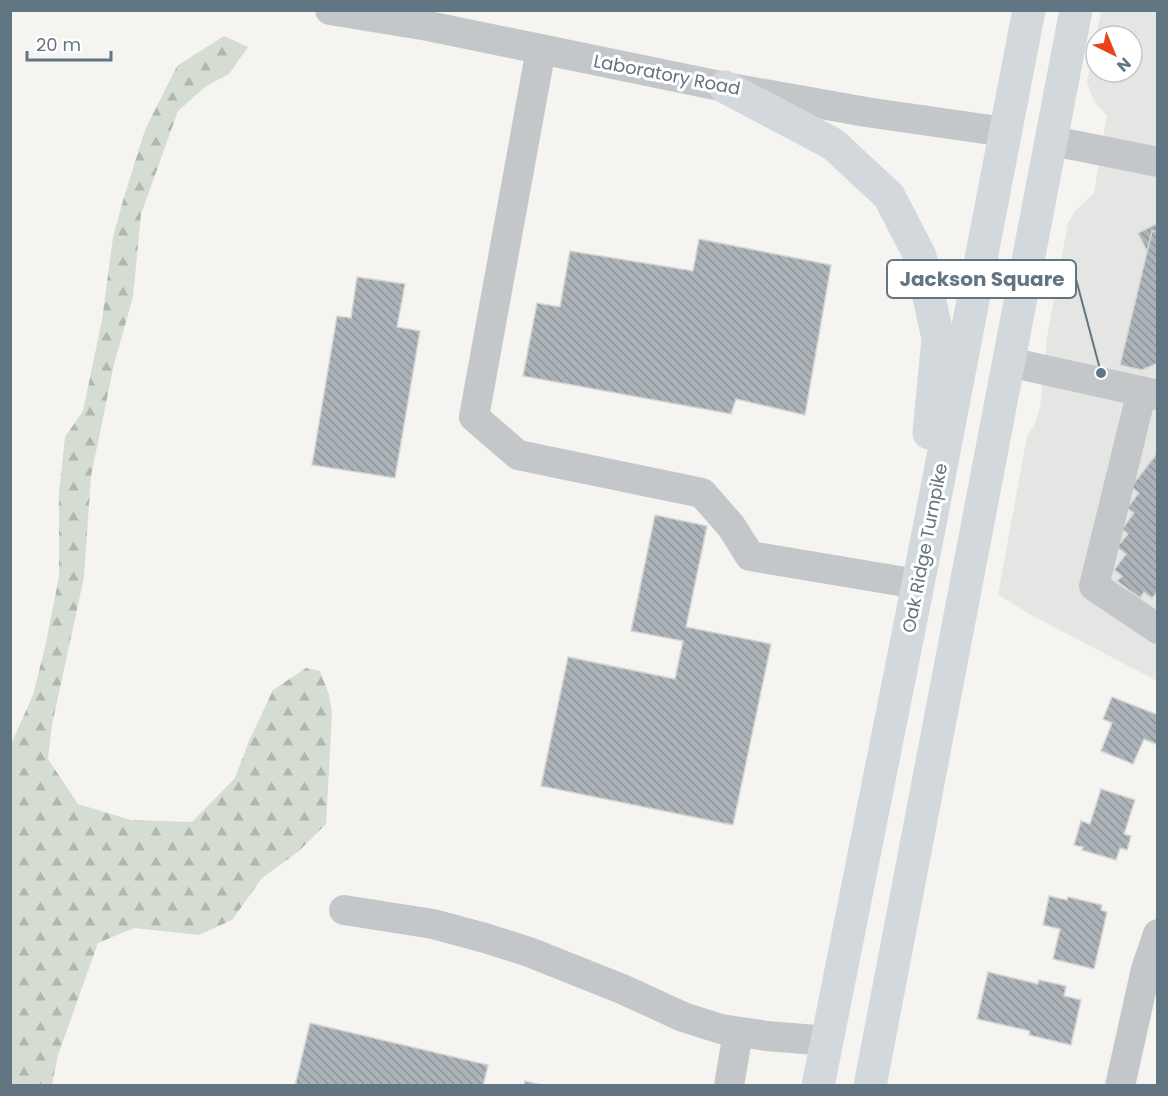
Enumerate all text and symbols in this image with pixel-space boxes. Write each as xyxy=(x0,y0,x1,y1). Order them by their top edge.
scale bar xyxy=(27,24,111,62)
north arrow xyxy=(1084,24,1144,84)
text: 20 m xyxy=(36,32,81,57)
street label: Laboratory Road xyxy=(592,48,743,101)
text: N xyxy=(1112,52,1136,77)
callout: Jackson Square xyxy=(887,260,1076,298)
text: Jackson Square xyxy=(899,265,1065,293)
street label: Oak Ridge Turnpike xyxy=(896,461,953,635)

